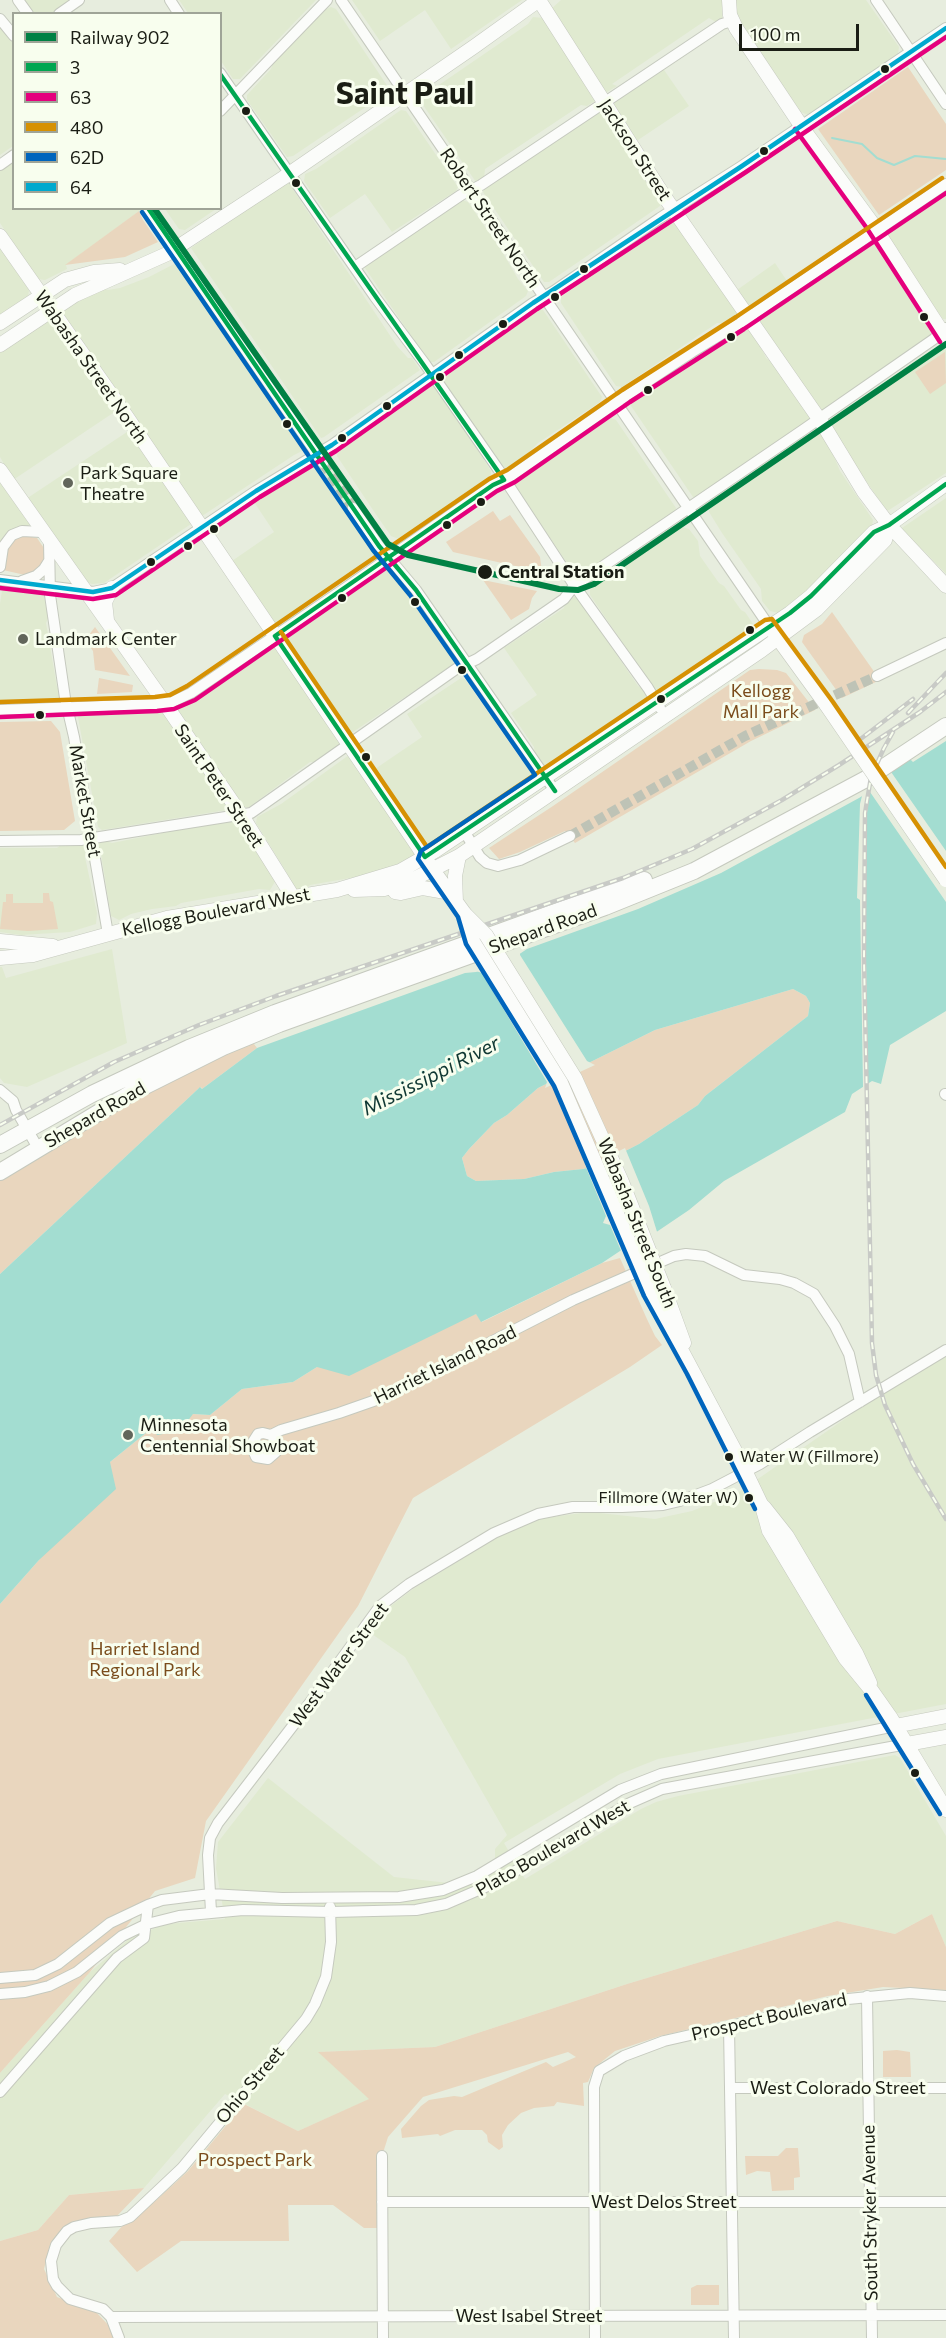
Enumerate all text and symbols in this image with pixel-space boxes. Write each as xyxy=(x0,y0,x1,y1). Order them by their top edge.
legend xyxy=(12,12,222,210)
scale bar xyxy=(742,12,862,50)
text: 100 m xyxy=(750,23,800,45)
text: Railway 902 xyxy=(70,26,169,48)
text: 3 xyxy=(70,56,80,78)
unlabelled marker xyxy=(879,63,891,75)
district label: Saint Paul xyxy=(336,76,474,112)
text: 63 xyxy=(70,86,91,108)
street label: Jackson Street xyxy=(594,95,676,205)
unlabelled marker xyxy=(240,105,252,117)
text: 480 xyxy=(70,116,103,138)
street label: Robert Street North xyxy=(435,144,545,292)
unlabelled marker xyxy=(758,145,770,157)
text: 62D xyxy=(70,146,104,168)
text: 64 xyxy=(70,176,92,198)
unlabelled marker xyxy=(290,177,302,189)
unlabelled marker xyxy=(578,263,590,275)
street label: Wabasha Street North xyxy=(30,286,152,448)
unlabelled marker xyxy=(549,291,561,303)
unlabelled marker xyxy=(918,311,930,323)
unlabelled marker xyxy=(497,318,509,330)
unlabelled marker xyxy=(725,331,737,343)
unlabelled marker xyxy=(453,349,465,361)
unlabelled marker xyxy=(434,371,446,383)
unlabelled marker xyxy=(642,384,654,396)
unlabelled marker xyxy=(381,400,393,412)
unlabelled marker xyxy=(281,418,293,430)
unlabelled marker xyxy=(336,432,348,444)
place label: Park Square Theatre xyxy=(80,462,178,504)
marker: Park Square Theatre xyxy=(61,476,75,490)
unlabelled marker xyxy=(475,496,487,508)
unlabelled marker xyxy=(441,519,453,531)
unlabelled marker xyxy=(208,523,220,535)
unlabelled marker xyxy=(182,540,194,552)
unlabelled marker xyxy=(145,556,157,568)
place label: Central Station xyxy=(498,561,624,583)
marker: Central Station xyxy=(476,563,494,581)
unlabelled marker xyxy=(336,592,348,604)
unlabelled marker xyxy=(409,596,421,608)
unlabelled marker xyxy=(744,624,756,636)
place label: Landmark Center xyxy=(35,628,177,650)
marker: Landmark Center xyxy=(16,632,30,646)
unlabelled marker xyxy=(456,664,468,676)
park label: Kellogg Mall Park xyxy=(723,680,799,722)
unlabelled marker xyxy=(655,693,667,705)
unlabelled marker xyxy=(34,709,46,721)
street label: Saint Peter Street xyxy=(170,720,268,852)
street label: Market Street xyxy=(64,743,106,859)
unlabelled marker xyxy=(360,751,372,763)
street label: Kellogg Boulevard West xyxy=(120,883,312,941)
street label: Shepard Road xyxy=(486,899,600,959)
water label: Mississippi River xyxy=(358,1031,504,1121)
street label: Shepard Road xyxy=(41,1077,149,1153)
street label: Wabasha Street South xyxy=(593,1135,681,1311)
street label: Harriet Island Road xyxy=(370,1321,520,1409)
place label: Minnesota Centennial Showboat xyxy=(140,1414,315,1456)
marker: Minnesota Centennial Showboat xyxy=(121,1428,135,1442)
place label: Water W (Fillmore) xyxy=(740,1447,879,1467)
marker: Water W (Fillmore) xyxy=(723,1451,735,1463)
place label: Fillmore (Water W) xyxy=(599,1488,738,1508)
marker: Fillmore (Water W) xyxy=(743,1492,755,1504)
street label: West Water Street xyxy=(285,1598,393,1732)
park label: Harriet Island Regional Park xyxy=(89,1638,201,1680)
unlabelled marker xyxy=(909,1767,921,1779)
street label: Plato Boulevard West xyxy=(472,1795,634,1901)
street label: Prospect Boulevard xyxy=(689,1989,849,2045)
street label: Ohio Street xyxy=(211,2042,289,2128)
street label: West Colorado Street xyxy=(750,2077,926,2099)
street label: South Stryker Avenue xyxy=(858,2125,882,2301)
park label: Prospect Park xyxy=(198,2149,312,2171)
street label: West Delos Street xyxy=(591,2191,737,2213)
street label: West Isabel Street xyxy=(455,2305,603,2327)

